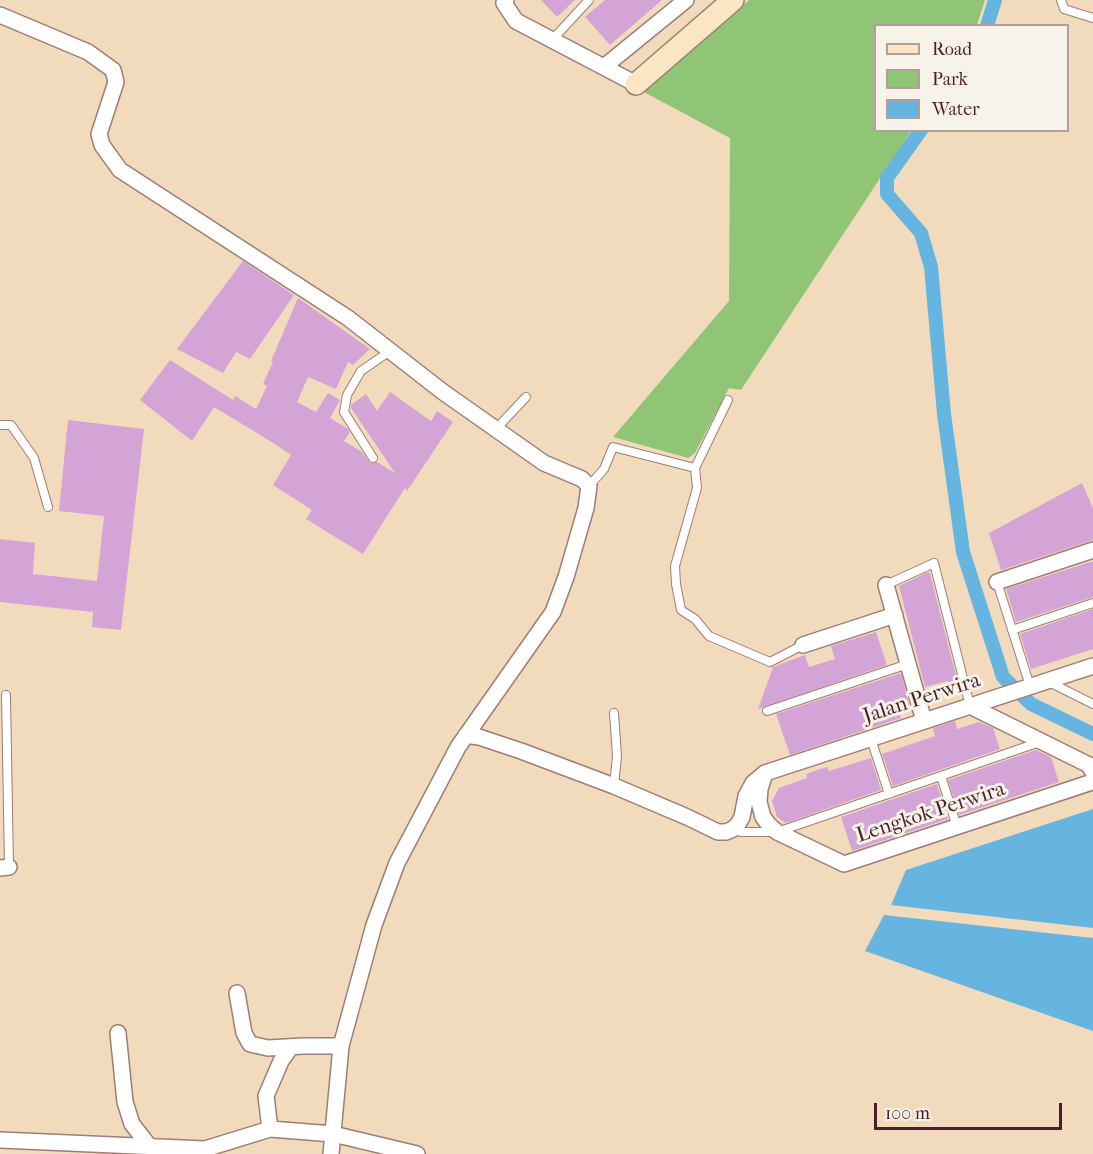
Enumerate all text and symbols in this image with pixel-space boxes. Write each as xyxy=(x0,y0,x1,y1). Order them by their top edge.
legend xyxy=(874,24,1069,132)
text: Road xyxy=(932,39,972,60)
text: Park xyxy=(932,69,968,90)
text: Water xyxy=(932,99,980,120)
street label: Jalan Perwira xyxy=(860,668,984,730)
street label: Lengkok Perwira xyxy=(853,777,1009,849)
scale bar xyxy=(877,1091,1064,1129)
text: 100 m xyxy=(885,1103,930,1124)

